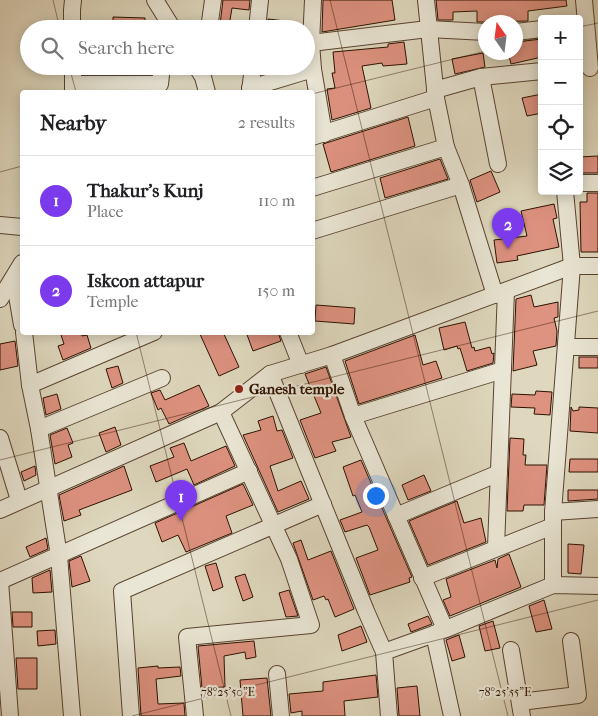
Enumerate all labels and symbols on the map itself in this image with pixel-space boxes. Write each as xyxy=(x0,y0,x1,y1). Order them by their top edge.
north arrow xyxy=(478,15,523,60)
pin: 2 xyxy=(492,208,524,249)
place label: Ganesh temple xyxy=(249,380,345,398)
marker: Ganesh temple xyxy=(233,383,245,395)
pin: 1 xyxy=(165,480,197,521)
your location xyxy=(363,483,389,509)
text: 78°25'50"E xyxy=(201,685,255,699)
text: 78°25'55"E xyxy=(479,685,531,699)

